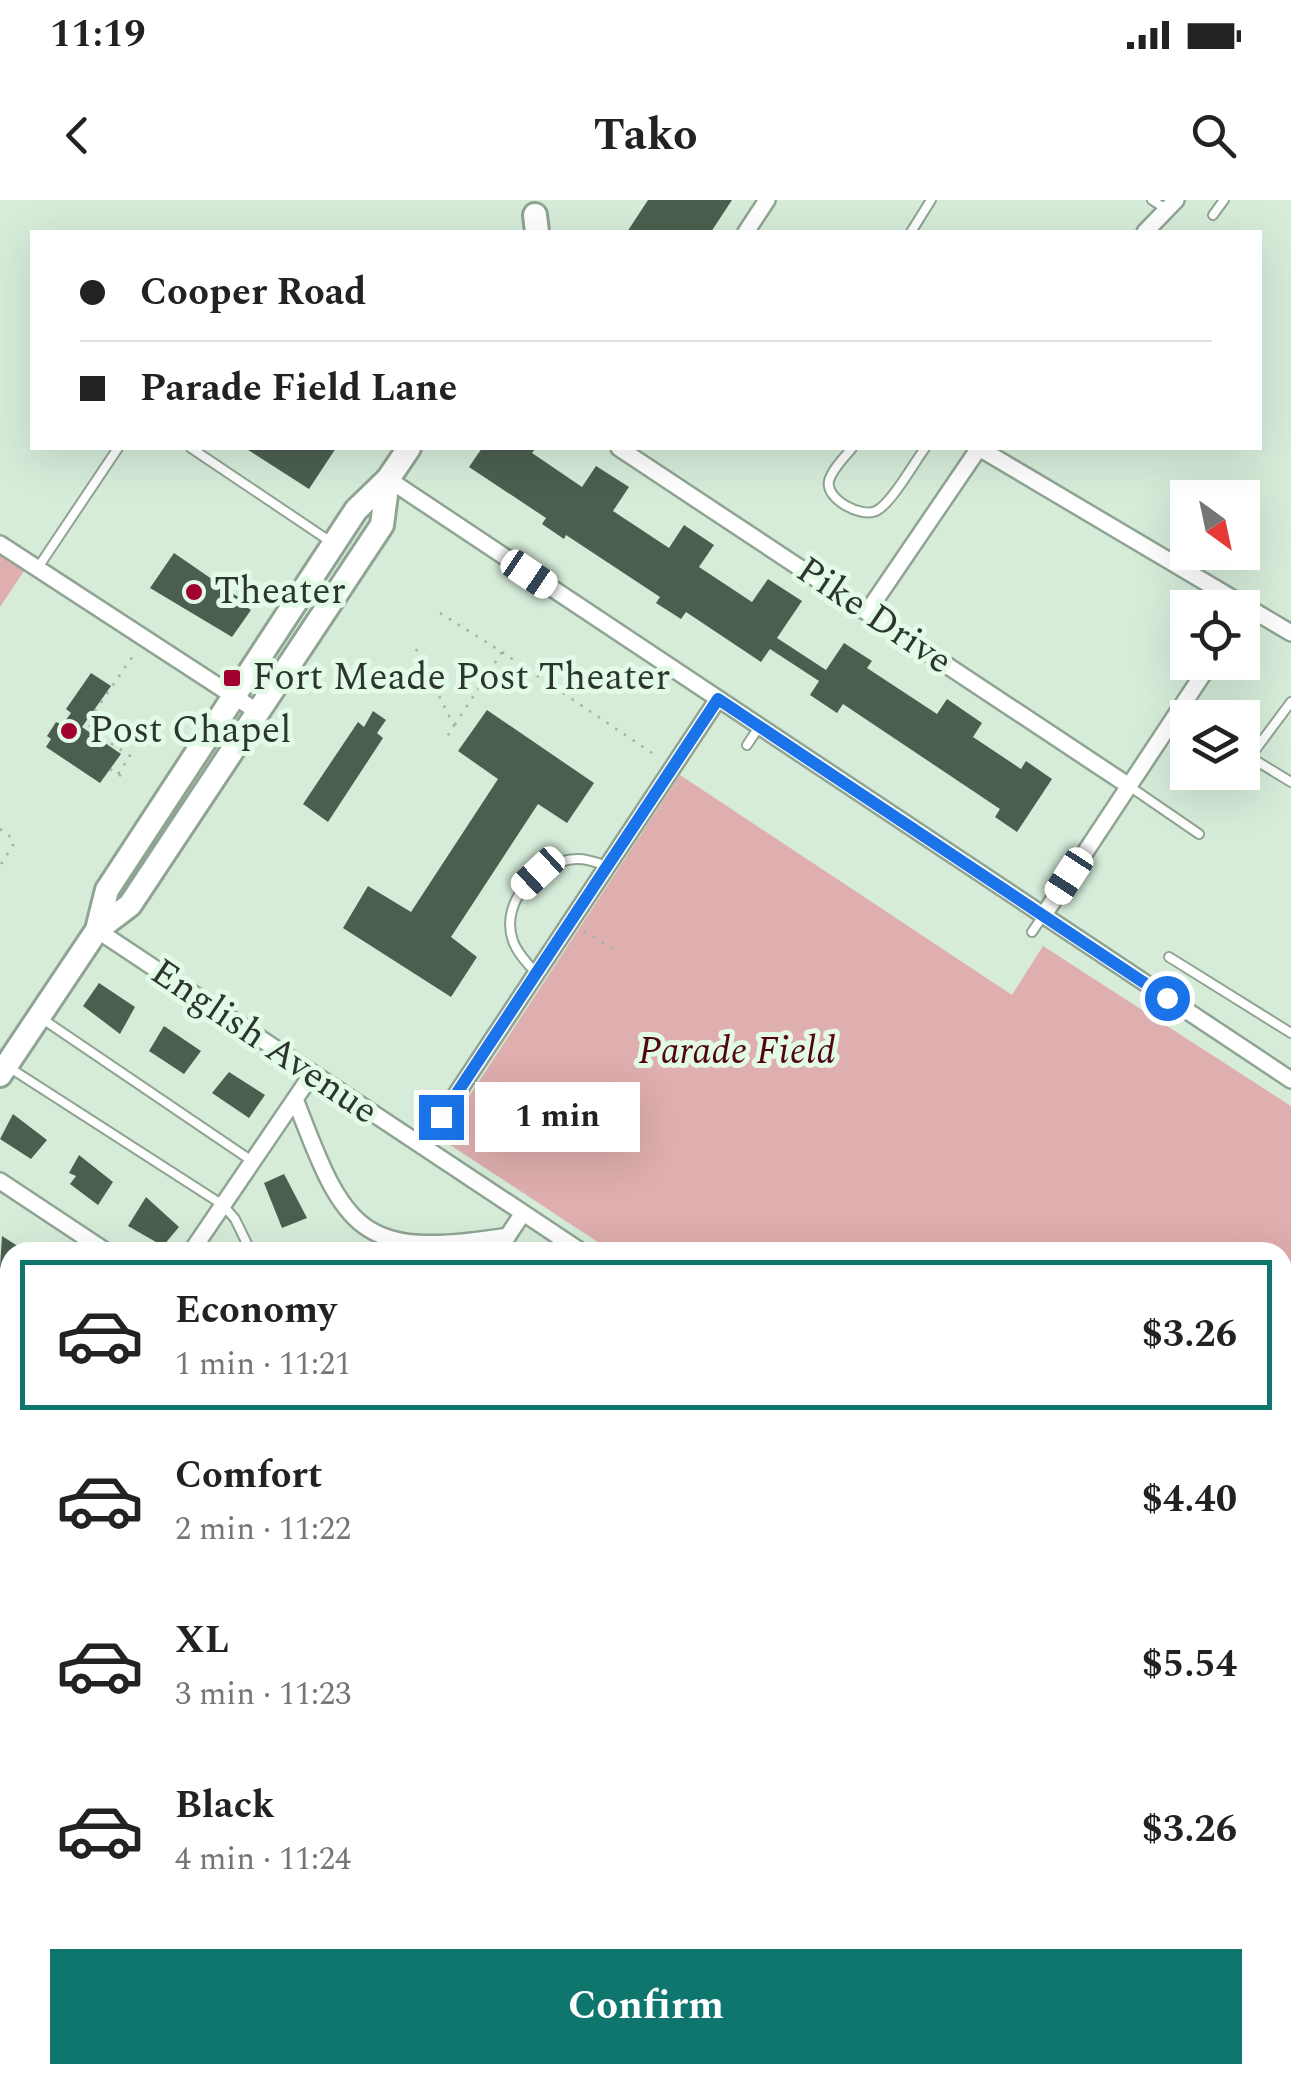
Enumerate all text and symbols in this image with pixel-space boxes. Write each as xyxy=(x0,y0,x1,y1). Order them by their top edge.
text: 11:19 xyxy=(50,6,145,64)
text: Tako xyxy=(593,101,698,170)
icon: back xyxy=(50,108,105,163)
icon: search xyxy=(1186,108,1241,163)
text: Cooper Road xyxy=(140,264,367,322)
text: Parade Field Lane xyxy=(140,360,457,418)
north arrow xyxy=(1170,480,1260,570)
map controls xyxy=(1170,480,1260,790)
street label: Pike Drive xyxy=(784,542,964,690)
car xyxy=(496,545,562,603)
place label: Theater xyxy=(214,563,346,621)
marker: Theater xyxy=(183,581,205,603)
button: locate xyxy=(1170,590,1260,680)
place label: Fort Meade Post Theater xyxy=(252,649,670,707)
marker: Fort Meade Post Theater xyxy=(221,667,243,689)
button: layers xyxy=(1170,700,1260,790)
place label: Post Chapel xyxy=(89,702,291,760)
marker: Post Chapel xyxy=(58,720,80,742)
car xyxy=(506,842,570,904)
car xyxy=(1040,843,1098,909)
street label: English Avenue xyxy=(139,944,389,1140)
route start xyxy=(1145,976,1190,1021)
park label: Parade Field xyxy=(638,1023,836,1081)
callout: 1 min xyxy=(476,1082,641,1152)
text: 1 min xyxy=(515,1092,600,1141)
route end xyxy=(419,1095,464,1140)
text: Economy xyxy=(175,1282,336,1340)
icon: car xyxy=(55,1290,145,1380)
text: $3.26 xyxy=(1142,1306,1237,1364)
text: 1 min · 11:21 xyxy=(175,1340,351,1389)
text: Comfort xyxy=(175,1447,322,1505)
icon: car xyxy=(55,1455,145,1545)
text: $4.40 xyxy=(1142,1471,1237,1529)
text: 2 min · 11:22 xyxy=(175,1505,351,1554)
text: XL xyxy=(175,1612,229,1670)
icon: car xyxy=(55,1620,145,1710)
text: $5.54 xyxy=(1142,1636,1237,1694)
text: 3 min · 11:23 xyxy=(175,1670,351,1719)
text: Black xyxy=(175,1777,275,1835)
icon: car xyxy=(55,1785,145,1875)
text: $3.26 xyxy=(1142,1801,1237,1859)
text: 4 min · 11:24 xyxy=(175,1835,351,1884)
button: Confirm xyxy=(50,1949,1242,2064)

